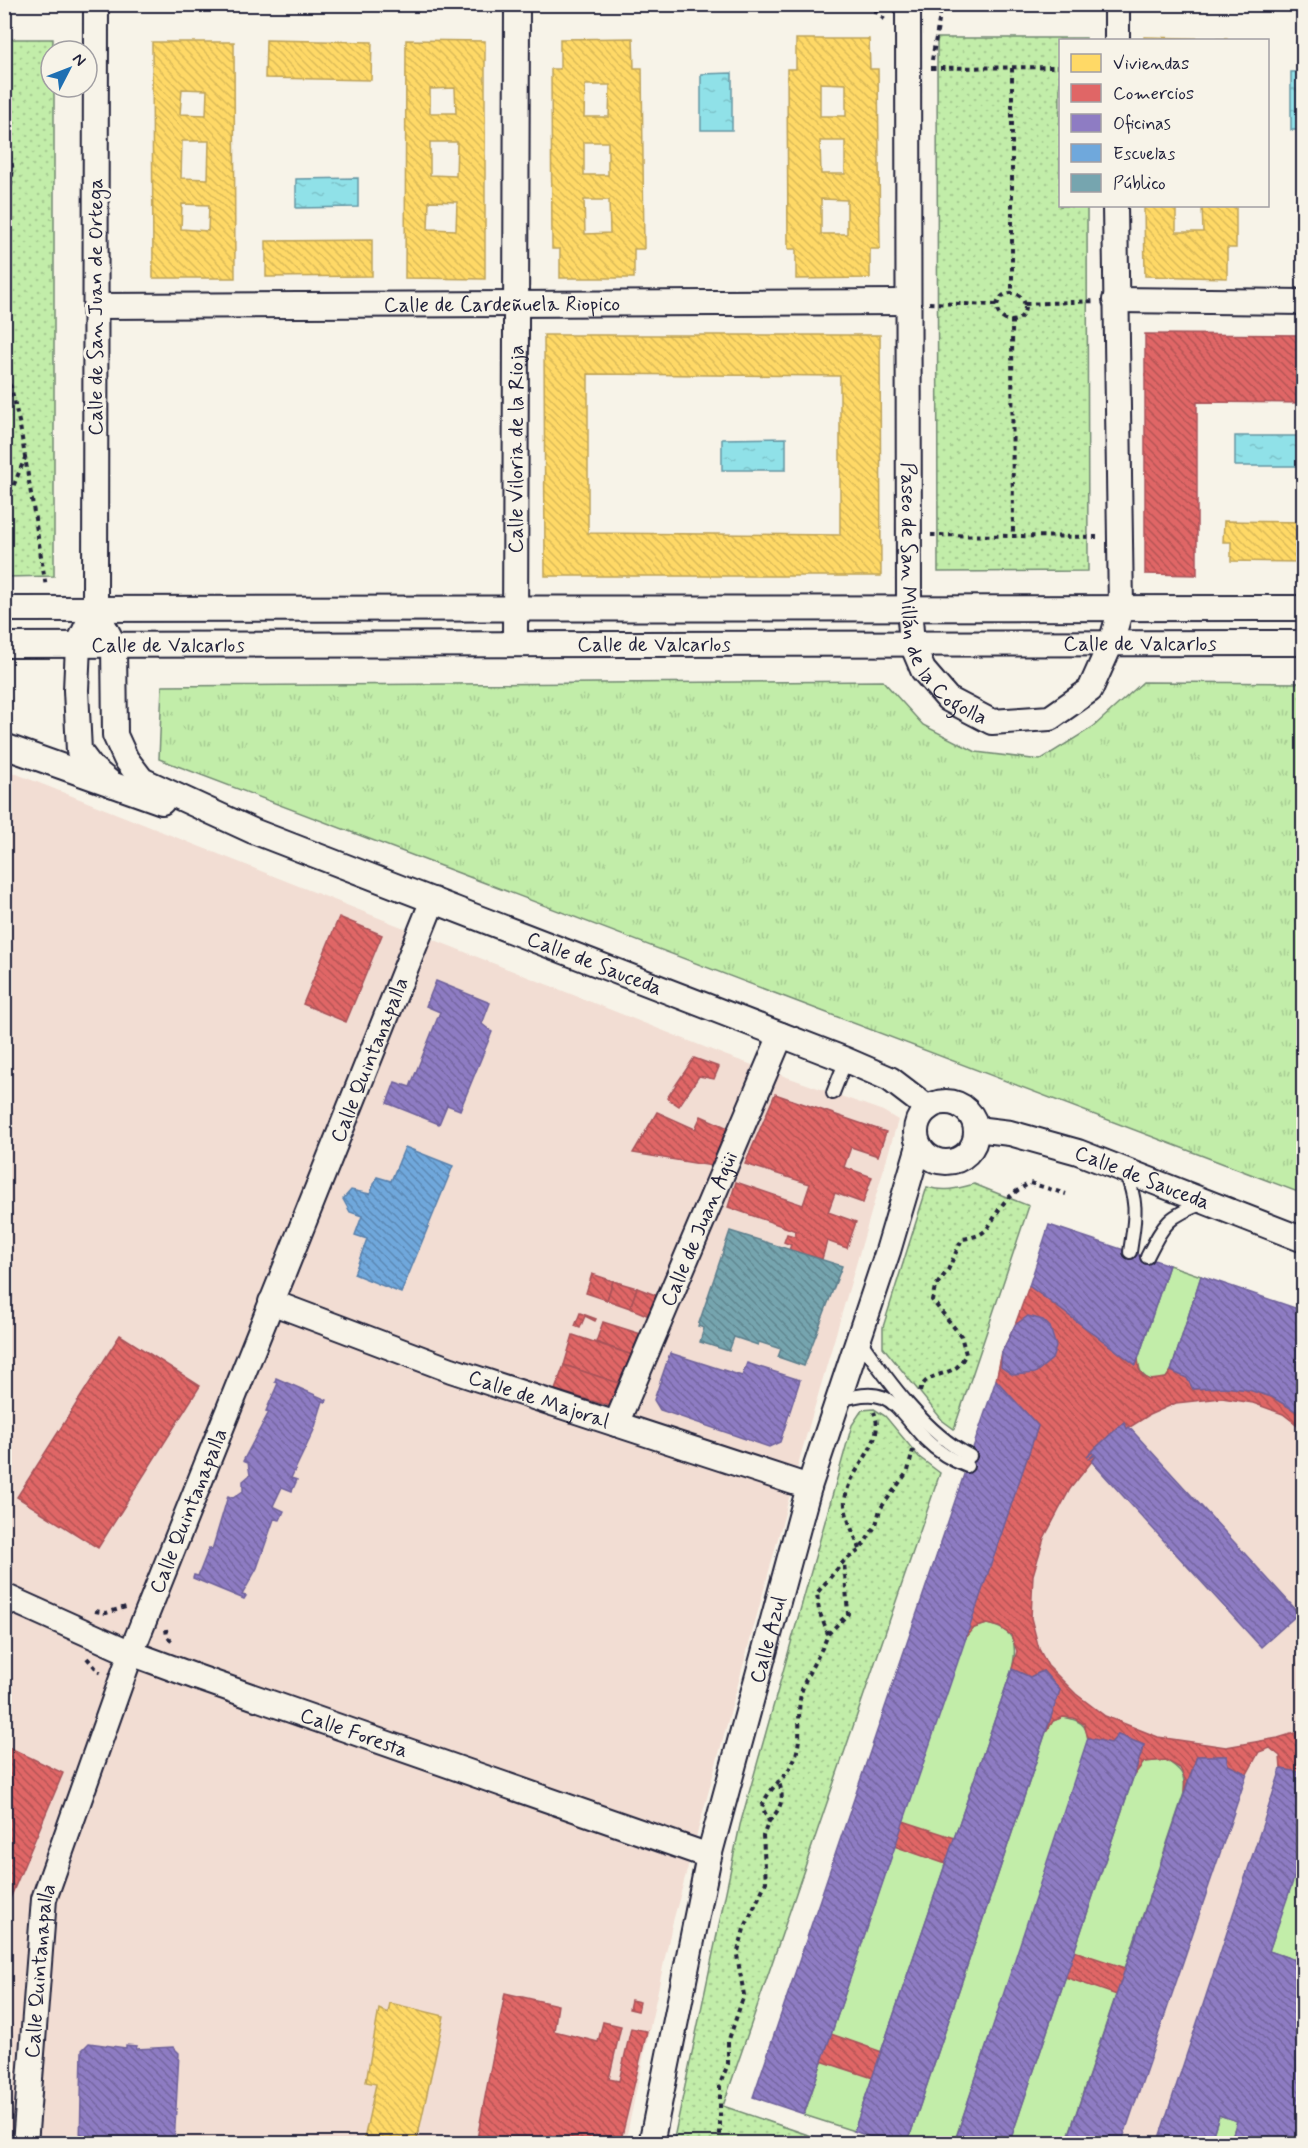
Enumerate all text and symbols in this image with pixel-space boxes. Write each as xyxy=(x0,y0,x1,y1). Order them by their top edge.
north arrow xyxy=(39,39,99,99)
legend xyxy=(1059,39,1269,207)
text: N xyxy=(68,49,90,71)
text: Viviendas xyxy=(1113,52,1189,76)
text: Comercios xyxy=(1113,82,1194,106)
text: Oficinas xyxy=(1113,112,1171,136)
text: Escuelas xyxy=(1113,142,1175,166)
text: Público xyxy=(1113,172,1166,196)
street label: Calle de San Juan de Ortega xyxy=(82,178,111,436)
street label: Calle de Cardeñuela Riopico xyxy=(384,290,620,320)
street label: Calle Viloria de la Rioja xyxy=(502,345,531,553)
street label: Paseo de San Millán de la Cogolla xyxy=(894,462,992,732)
street label: Calle de Valcarlos xyxy=(1063,630,1217,658)
street label: Calle de Valcarlos xyxy=(577,631,731,659)
street label: Calle de Valcarlos xyxy=(91,632,245,660)
street label: Calle de Sauceda xyxy=(523,925,666,1003)
street label: Calle Quintanapalla xyxy=(324,973,416,1147)
street label: Calle de Sauceda xyxy=(1070,1139,1214,1217)
street label: Calle de Juan Agüi xyxy=(654,1147,745,1311)
street label: Calle de Majoral xyxy=(465,1364,613,1436)
street label: Calle Quintanapalla xyxy=(143,1424,235,1598)
street label: Calle Azul xyxy=(743,1593,794,1687)
street label: Calle Foresta xyxy=(296,1701,412,1765)
street label: Calle Quintanapalla xyxy=(19,1879,64,2059)

